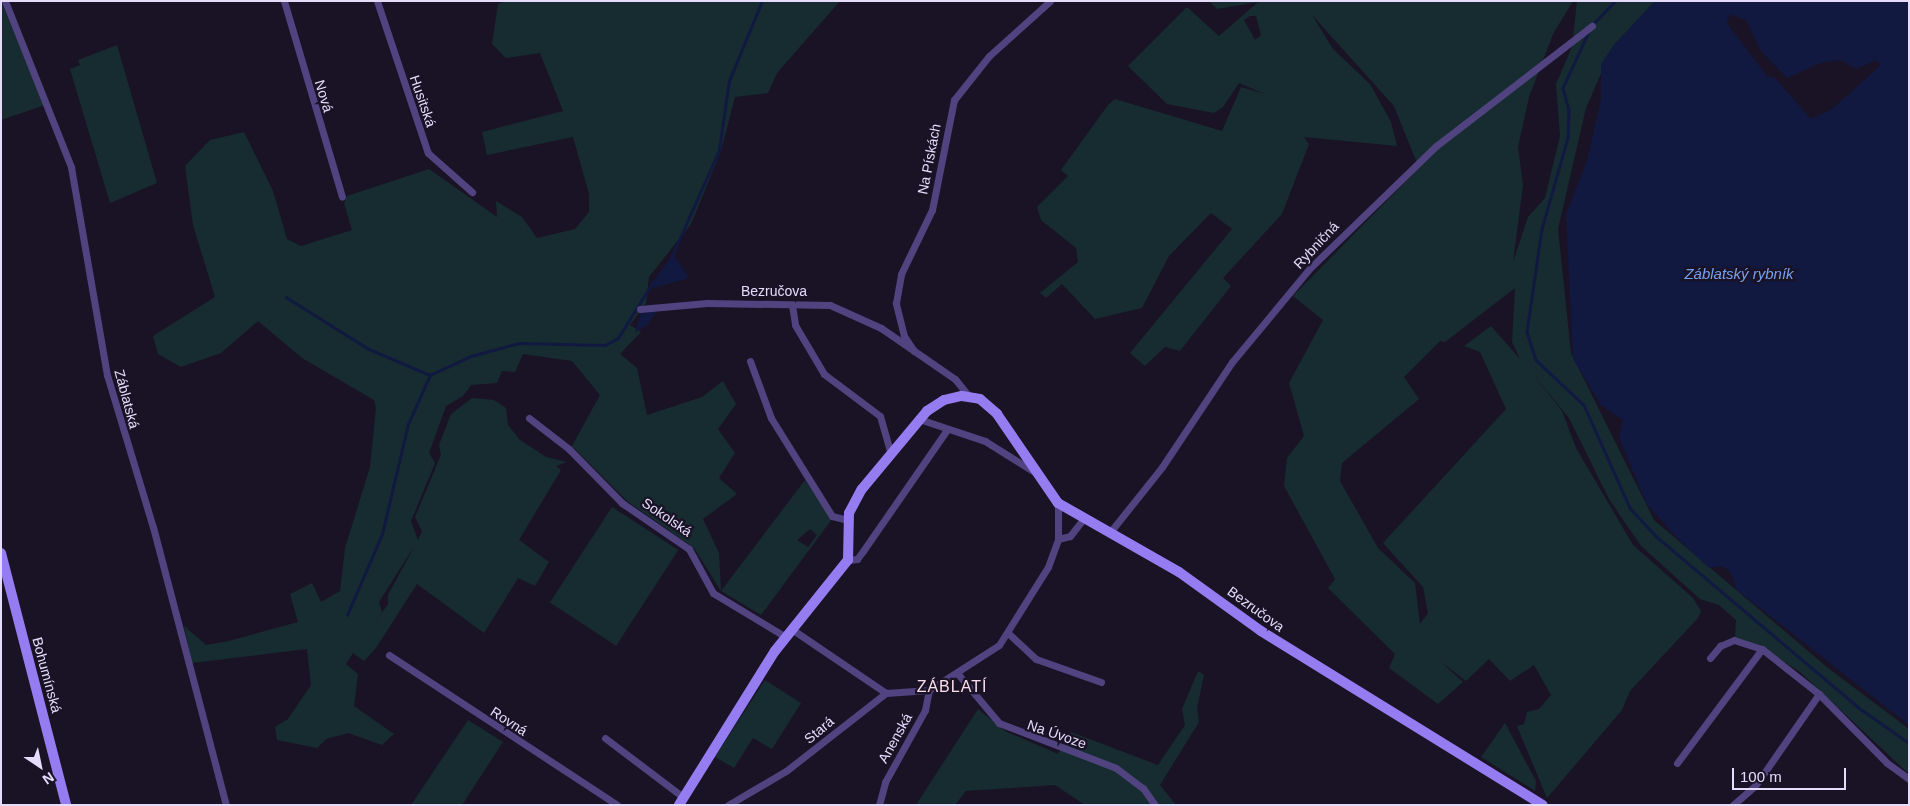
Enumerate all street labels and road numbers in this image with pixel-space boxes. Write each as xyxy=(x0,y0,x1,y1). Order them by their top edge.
street label: Husitská xyxy=(406,73,440,129)
street label: Nová xyxy=(311,78,337,114)
street label: Na Pískách xyxy=(914,122,944,196)
street label: Rybničná xyxy=(1290,218,1342,272)
street label: Bezručova xyxy=(741,283,807,299)
street label: Záblatská xyxy=(111,368,143,430)
street label: Sokolská xyxy=(639,494,695,540)
street label: Bezručova xyxy=(1224,583,1288,635)
street label: Bohumínská xyxy=(29,635,65,715)
street label: Rovná xyxy=(487,703,531,739)
street label: Anenská xyxy=(874,710,916,766)
street label: Stará xyxy=(801,713,837,747)
street label: Na Úvoze xyxy=(1025,716,1089,752)

